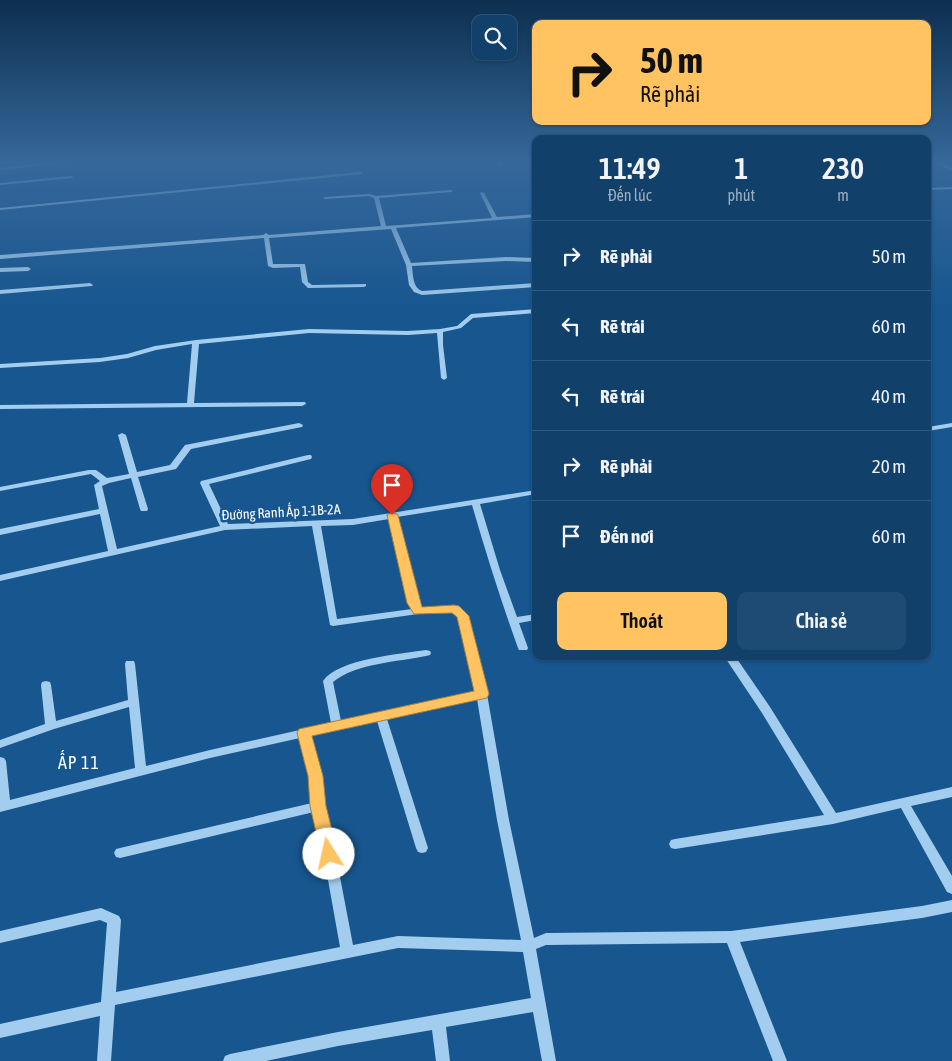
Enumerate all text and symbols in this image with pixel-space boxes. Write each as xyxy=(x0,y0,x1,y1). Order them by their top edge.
map controls xyxy=(472,15,517,60)
button: search xyxy=(472,15,517,60)
icon: right xyxy=(557,40,622,105)
text: 50 m xyxy=(640,40,703,80)
text: Rẽ phải xyxy=(640,81,700,107)
text: 11:49 xyxy=(599,151,661,185)
text: 1 xyxy=(734,151,748,185)
text: 230 xyxy=(822,151,864,185)
text: Đến lúc xyxy=(608,186,652,204)
text: phút xyxy=(727,186,755,204)
text: m xyxy=(837,186,849,204)
icon: right xyxy=(557,242,585,270)
text: Rẽ phải xyxy=(600,245,652,267)
text: 50 m xyxy=(872,245,906,267)
icon: left xyxy=(557,312,585,340)
text: Rẽ trái xyxy=(600,315,645,337)
text: 60 m xyxy=(872,315,906,337)
icon: left xyxy=(557,382,585,410)
text: Rẽ trái xyxy=(600,385,645,407)
text: 40 m xyxy=(872,385,906,407)
icon: right xyxy=(557,452,585,480)
text: Rẽ phải xyxy=(600,455,652,477)
text: 20 m xyxy=(872,455,906,477)
pin xyxy=(371,464,413,515)
icon: arrive xyxy=(378,471,406,499)
street label: Đường Ranh Ấp 1-1B-2A xyxy=(221,499,341,523)
icon: arrive xyxy=(557,522,585,550)
text: Đến nơi xyxy=(600,525,654,547)
text: 60 m xyxy=(872,525,906,547)
button: Thoát xyxy=(557,592,727,650)
button: Chia sẻ xyxy=(737,592,906,650)
district label: ẤP 11 xyxy=(58,750,100,773)
position arrow xyxy=(302,827,354,879)

